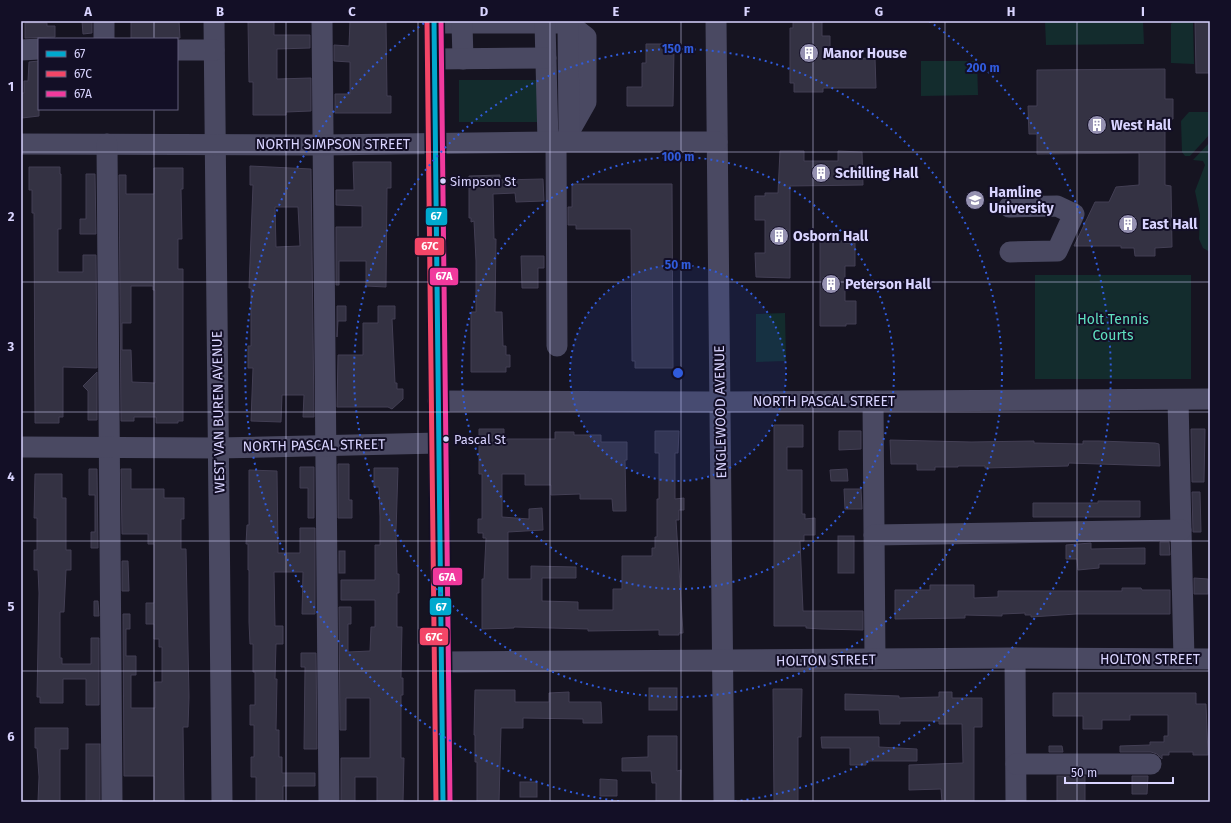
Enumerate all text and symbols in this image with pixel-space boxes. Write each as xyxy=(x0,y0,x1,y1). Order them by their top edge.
text: A xyxy=(83,4,92,19)
text: B xyxy=(216,4,224,19)
text: C xyxy=(348,4,356,19)
text: D xyxy=(480,4,489,19)
text: E xyxy=(613,4,620,19)
text: F xyxy=(744,4,751,19)
text: G xyxy=(875,4,883,19)
text: H xyxy=(1007,4,1015,19)
text: I xyxy=(1141,4,1145,19)
legend xyxy=(38,38,178,110)
text: 150 m xyxy=(662,42,694,56)
building icon: Manor House xyxy=(798,42,820,64)
place label: Manor House xyxy=(823,45,907,62)
text: 67 xyxy=(74,47,85,61)
text: 200 m xyxy=(966,61,1000,75)
text: 67C xyxy=(74,67,92,81)
text: 1 xyxy=(8,79,14,94)
text: 67A xyxy=(74,87,92,101)
building icon: West Hall xyxy=(1086,114,1108,136)
place label: West Hall xyxy=(1111,117,1172,134)
street label: NORTH SIMPSON STREET xyxy=(256,136,411,153)
text: 100 m xyxy=(662,150,694,164)
building icon: Schilling Hall xyxy=(810,162,832,184)
place label: Schilling Hall xyxy=(835,165,919,182)
place label: Simpson St xyxy=(450,174,516,189)
marker: Simpson St xyxy=(438,176,448,186)
place label: Hamline University xyxy=(989,184,1054,217)
school or university icon: Hamline University xyxy=(964,189,986,211)
line badge: 67 xyxy=(425,207,448,226)
text: 2 xyxy=(8,209,15,224)
text: 67 xyxy=(430,210,442,223)
building icon: East Hall xyxy=(1117,213,1139,235)
place label: East Hall xyxy=(1142,216,1198,233)
building icon: Osborn Hall xyxy=(768,225,790,247)
place label: Osborn Hall xyxy=(793,228,869,245)
line badge: 67C xyxy=(414,237,445,256)
text: 67C xyxy=(421,240,439,253)
text: 50 m xyxy=(665,258,691,272)
line badge: 67A xyxy=(429,267,459,286)
text: 67A xyxy=(435,270,453,283)
building icon: Peterson Hall xyxy=(820,273,842,295)
place label: Peterson Hall xyxy=(845,276,931,293)
park label: Holt Tennis Courts xyxy=(1077,311,1149,344)
street label: WEST VAN BUREN AVENUE xyxy=(209,331,228,493)
text: 3 xyxy=(7,339,15,354)
street label: ENGLEWOOD AVENUE xyxy=(711,345,730,479)
centre of rings xyxy=(671,366,685,380)
street label: NORTH PASCAL STREET xyxy=(753,393,896,410)
place label: Pascal St xyxy=(454,432,506,447)
marker: Pascal St xyxy=(441,434,451,444)
street label: NORTH PASCAL STREET xyxy=(243,436,386,455)
text: 4 xyxy=(7,469,15,484)
line badge: 67A xyxy=(432,567,463,586)
text: 67A xyxy=(438,571,456,584)
line badge: 67 xyxy=(429,597,452,616)
text: 5 xyxy=(8,599,15,614)
text: 67 xyxy=(435,601,447,614)
line badge: 67C xyxy=(419,627,449,646)
text: 67C xyxy=(425,631,443,644)
street label: HOLTON STREET xyxy=(776,651,877,670)
street label: HOLTON STREET xyxy=(1100,651,1201,668)
text: 6 xyxy=(7,729,15,744)
scale bar xyxy=(1065,759,1173,785)
text: 50 m xyxy=(1071,766,1097,780)

